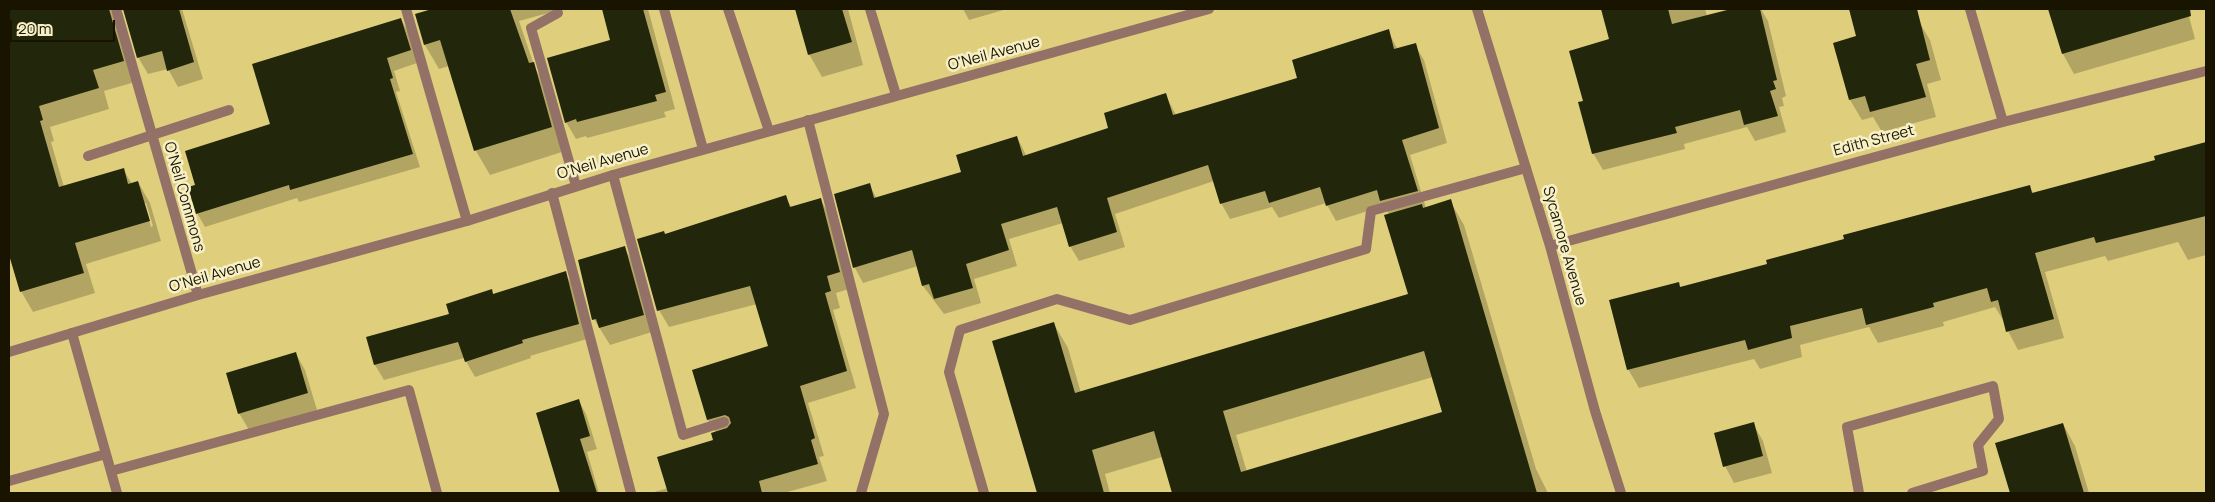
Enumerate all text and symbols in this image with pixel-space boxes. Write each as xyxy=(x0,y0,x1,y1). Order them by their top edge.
scale bar xyxy=(12,10,118,42)
text: 20 m xyxy=(18,18,51,39)
street label: O'Neil Avenue xyxy=(946,33,1042,75)
street label: Edith Street xyxy=(1832,122,1916,160)
street label: O'Neil Commons xyxy=(160,140,208,254)
street label: O'Neil Avenue xyxy=(555,140,651,184)
street label: Sycamore Avenue xyxy=(1538,184,1590,308)
street label: O'Neil Avenue xyxy=(167,253,263,297)

